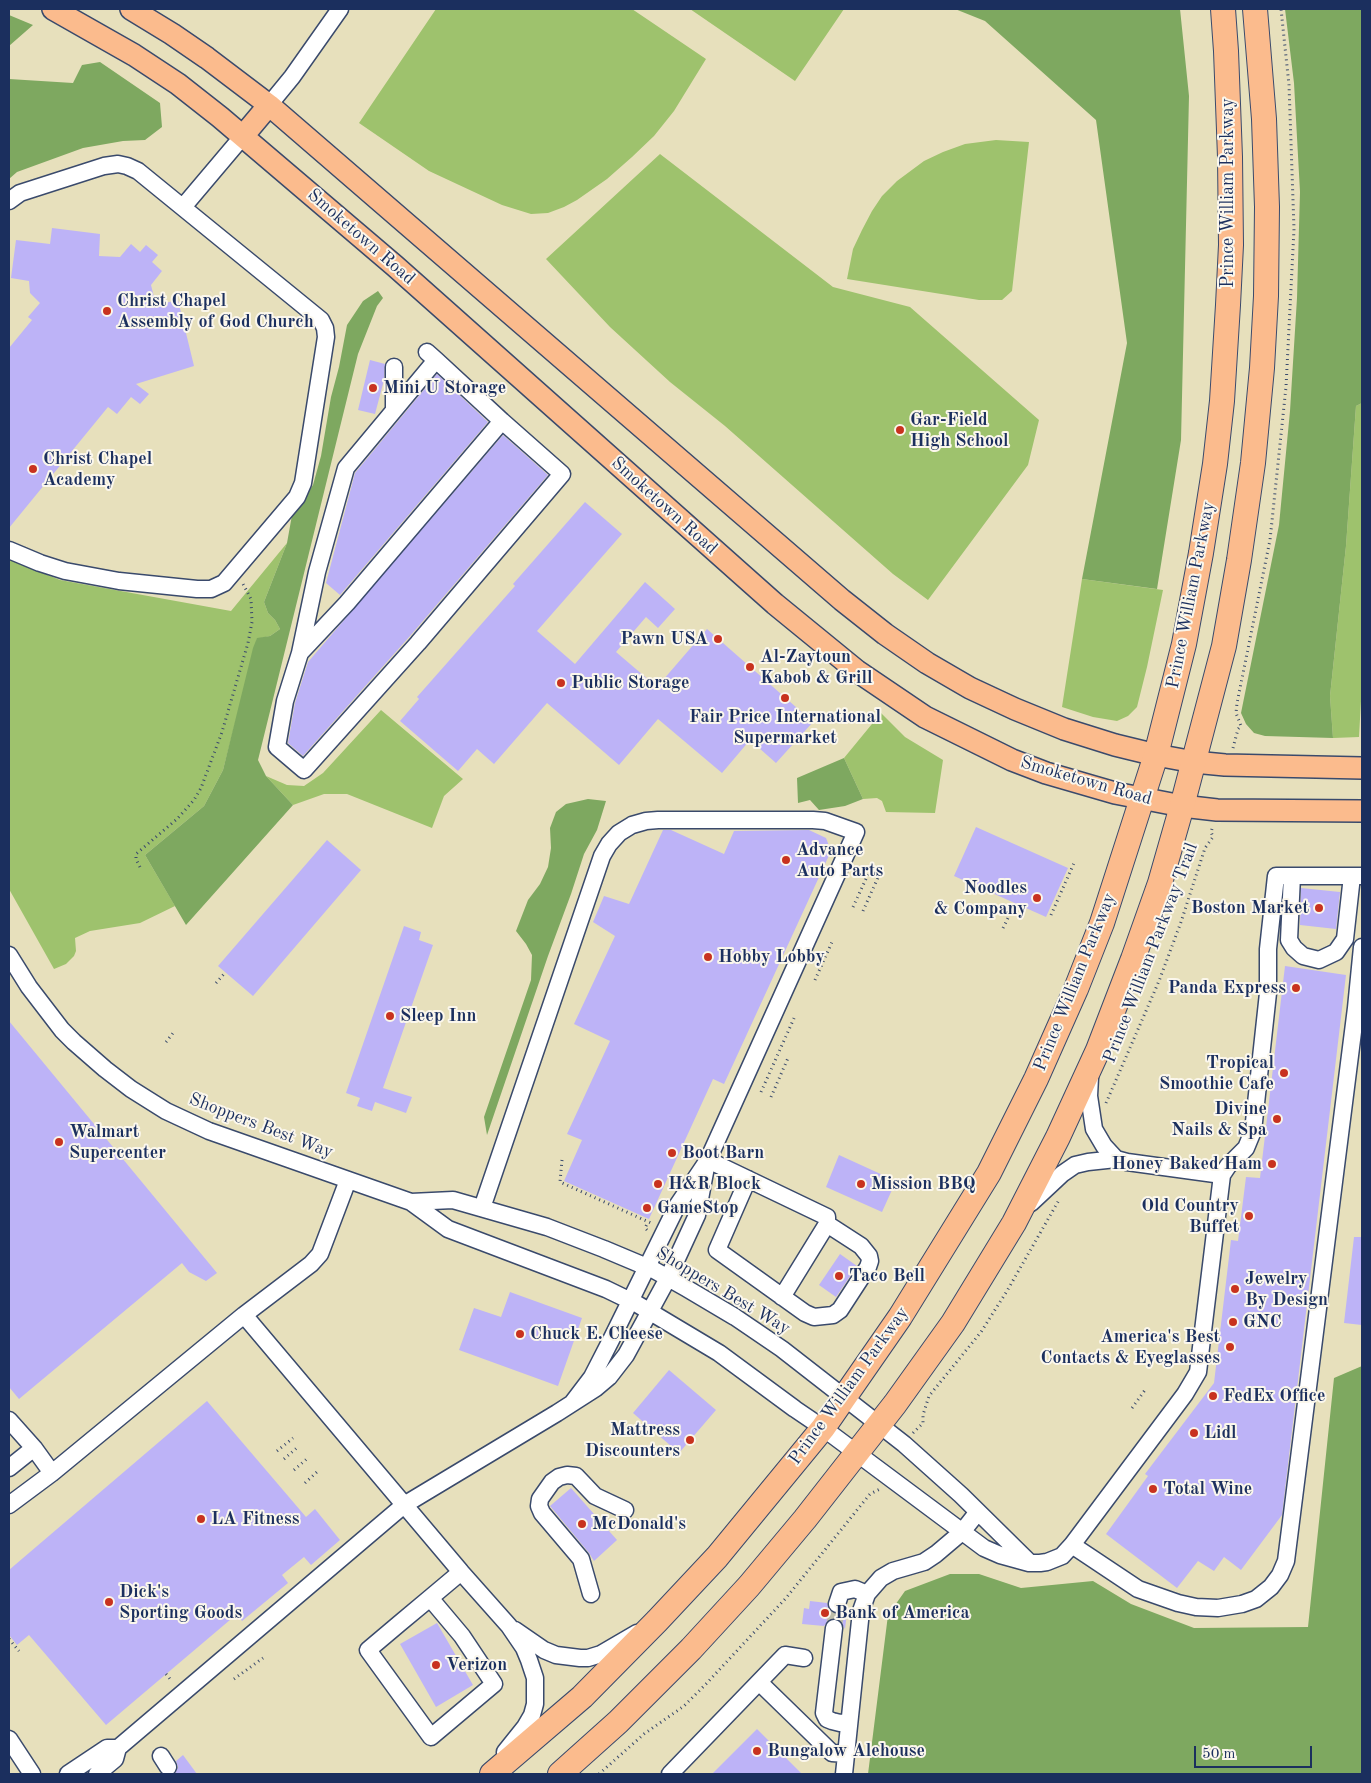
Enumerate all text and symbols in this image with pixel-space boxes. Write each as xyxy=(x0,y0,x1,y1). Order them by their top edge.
street label: Prince William Parkway xyxy=(1217,98,1239,288)
street label: Smoketown Road xyxy=(303,184,419,290)
place label: Christ Chapel Assembly of God Church xyxy=(117,290,314,332)
marker: Christ Chapel Assembly of God Church xyxy=(101,305,113,317)
place label: Mini U Storage xyxy=(383,377,506,399)
marker: Mini U Storage xyxy=(367,382,379,394)
place label: Gar-Field High School xyxy=(910,409,1009,452)
marker: Gar-Field High School xyxy=(894,424,906,436)
place label: Christ Chapel Academy xyxy=(43,448,152,490)
street label: Smoketown Road xyxy=(606,453,722,559)
marker: Christ Chapel Academy xyxy=(27,463,39,475)
street label: Prince William Parkway xyxy=(1162,500,1220,690)
place label: Pawn USA xyxy=(620,628,708,650)
marker: Pawn USA xyxy=(712,633,724,645)
place label: Al-Zaytoun Kabob & Grill xyxy=(760,646,872,689)
marker: Al-Zaytoun Kabob & Grill xyxy=(744,661,756,673)
place label: Public Storage xyxy=(571,672,690,694)
marker: Public Storage xyxy=(555,677,567,689)
marker: Fair Price International Supermarket xyxy=(779,692,791,704)
place label: Fair Price International Supermarket xyxy=(689,706,881,749)
street label: Smoketown Road xyxy=(1018,752,1154,810)
place label: Advance Auto Parts xyxy=(796,839,883,882)
street label: Prince William Parkway Trail xyxy=(1099,840,1203,1066)
marker: Advance Auto Parts xyxy=(780,854,792,866)
place label: Noodles & Company xyxy=(934,877,1027,920)
street label: Prince William Parkway xyxy=(1029,890,1121,1074)
marker: Noodles & Company xyxy=(1031,892,1043,904)
place label: Boston Market xyxy=(1191,897,1309,919)
marker: Boston Market xyxy=(1313,902,1325,914)
place label: Hobby Lobby xyxy=(718,946,825,968)
marker: Hobby Lobby xyxy=(702,951,714,963)
place label: Panda Express xyxy=(1168,977,1286,999)
marker: Panda Express xyxy=(1290,982,1302,994)
place label: Sleep Inn xyxy=(400,1005,476,1027)
marker: Sleep Inn xyxy=(384,1010,396,1022)
place label: Tropical Smoothie Cafe xyxy=(1159,1052,1274,1094)
marker: Tropical Smoothie Cafe xyxy=(1278,1067,1290,1079)
street label: Shoppers Best Way xyxy=(186,1089,336,1163)
place label: Divine Nails & Spa xyxy=(1171,1098,1267,1140)
marker: Divine Nails & Spa xyxy=(1271,1113,1283,1125)
place label: Walmart Supercenter xyxy=(69,1121,166,1164)
marker: Walmart Supercenter xyxy=(53,1136,65,1148)
place label: Boot Barn xyxy=(682,1142,764,1164)
marker: Boot Barn xyxy=(666,1147,678,1159)
place label: Honey Baked Ham xyxy=(1112,1153,1262,1175)
marker: Honey Baked Ham xyxy=(1266,1158,1278,1170)
place label: H&R Block xyxy=(668,1173,761,1195)
place label: Mission BBQ xyxy=(871,1173,976,1195)
marker: H&R Block xyxy=(652,1178,664,1190)
marker: Mission BBQ xyxy=(855,1178,867,1190)
place label: Old Country Buffet xyxy=(1141,1195,1239,1238)
place label: GameStop xyxy=(657,1197,739,1219)
marker: GameStop xyxy=(641,1202,653,1214)
marker: Old Country Buffet xyxy=(1243,1210,1255,1222)
street label: Shoppers Best Way xyxy=(652,1242,794,1340)
place label: Taco Bell xyxy=(849,1265,925,1287)
place label: Jewelry By Design xyxy=(1245,1268,1328,1310)
marker: Taco Bell xyxy=(833,1270,845,1282)
marker: Jewelry By Design xyxy=(1229,1283,1241,1295)
street label: Prince William Parkway xyxy=(784,1303,914,1469)
place label: GNC xyxy=(1243,1311,1282,1333)
marker: GNC xyxy=(1227,1316,1239,1328)
place label: Chuck E. Cheese xyxy=(530,1323,663,1345)
place label: America's Best Contacts & Eyeglasses xyxy=(1041,1326,1220,1368)
marker: Chuck E. Cheese xyxy=(514,1328,526,1340)
marker: America's Best Contacts & Eyeglasses xyxy=(1224,1341,1236,1353)
place label: FedEx Office xyxy=(1223,1385,1325,1407)
marker: FedEx Office xyxy=(1207,1390,1219,1402)
place label: Mattress Discounters xyxy=(585,1419,680,1462)
place label: Lidl xyxy=(1204,1422,1237,1444)
marker: Lidl xyxy=(1188,1427,1200,1439)
marker: Mattress Discounters xyxy=(684,1434,696,1446)
place label: Total Wine xyxy=(1163,1478,1252,1500)
marker: Total Wine xyxy=(1147,1483,1159,1495)
place label: LA Fitness xyxy=(211,1508,300,1530)
marker: LA Fitness xyxy=(195,1513,207,1525)
place label: McDonald's xyxy=(592,1513,686,1535)
marker: McDonald's xyxy=(576,1518,588,1530)
place label: Dick's Sporting Goods xyxy=(119,1581,242,1624)
marker: Dick's Sporting Goods xyxy=(103,1596,115,1608)
place label: Bank of America xyxy=(835,1602,970,1624)
marker: Bank of America xyxy=(819,1607,831,1619)
place label: Verizon xyxy=(446,1654,507,1676)
marker: Verizon xyxy=(430,1659,442,1671)
scale bar xyxy=(1196,1736,1314,1768)
place label: Bungalow Alehouse xyxy=(767,1740,925,1762)
marker: Bungalow Alehouse xyxy=(751,1745,763,1757)
text: 50 m xyxy=(1202,1747,1236,1762)

